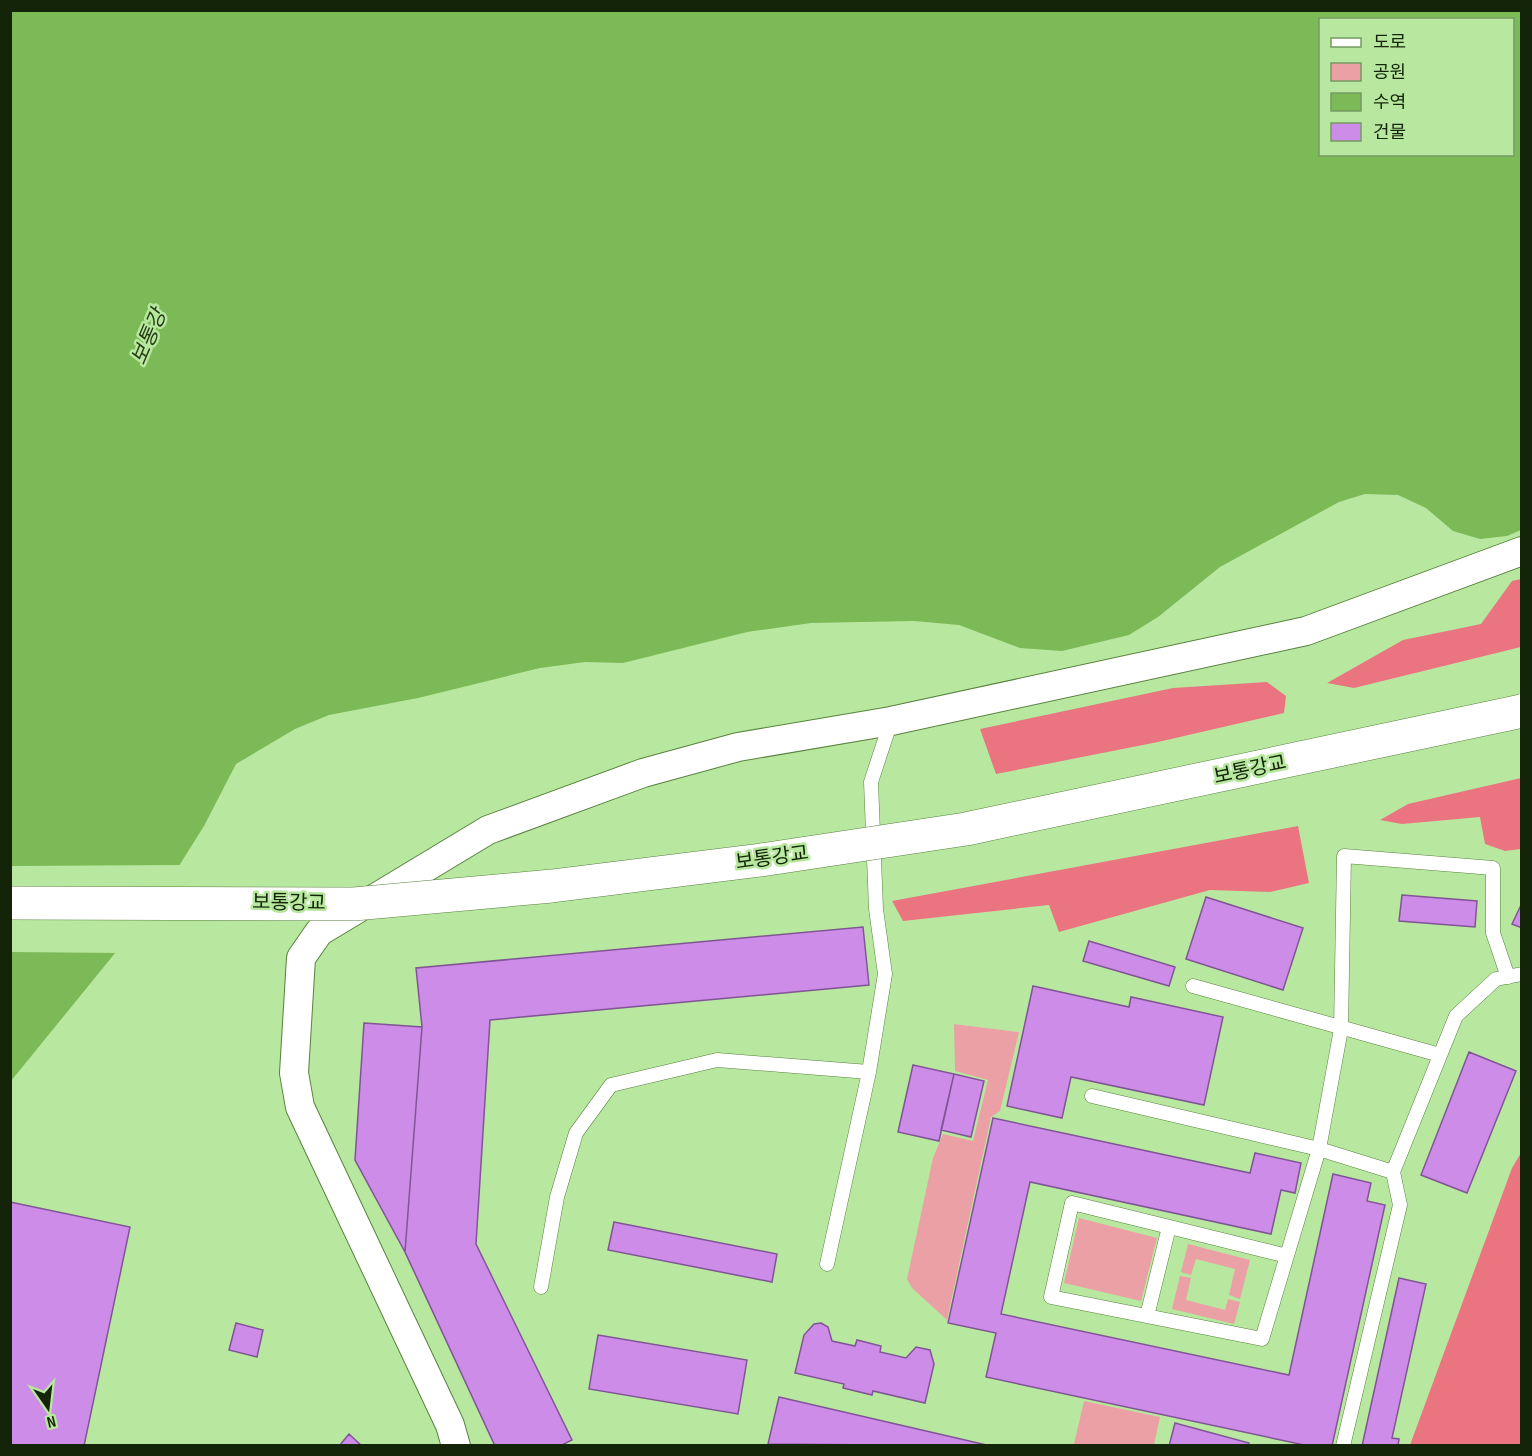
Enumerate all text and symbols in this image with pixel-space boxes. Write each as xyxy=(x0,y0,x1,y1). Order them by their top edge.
legend xyxy=(1319,18,1514,156)
text: 도로 xyxy=(1373,32,1406,53)
text: 공원 xyxy=(1373,62,1406,83)
text: 수역 xyxy=(1373,92,1406,113)
text: 건물 xyxy=(1373,122,1406,143)
water label: 보통강 xyxy=(126,303,173,369)
street label: 보통강교 xyxy=(1212,751,1288,789)
street label: 보통강교 xyxy=(734,841,810,875)
street label: 보통강교 xyxy=(252,890,326,916)
north arrow xyxy=(18,1378,78,1438)
text: N xyxy=(45,1411,58,1431)

